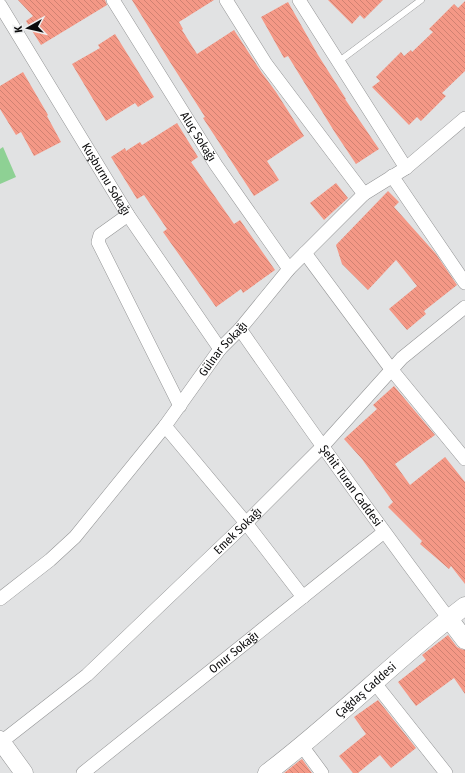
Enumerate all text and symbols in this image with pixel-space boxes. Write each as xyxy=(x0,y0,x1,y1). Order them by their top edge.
north arrow xyxy=(8,8,48,48)
text: K xyxy=(12,25,25,33)
street label: Aluç Sokağı xyxy=(178,109,219,164)
street label: Kuşburnu Sokağı xyxy=(79,140,134,218)
street label: Gülnar Sokağı xyxy=(196,319,250,379)
street label: Şehit Turan Caddesi xyxy=(317,442,385,529)
street label: Emek Sokağı xyxy=(211,504,265,557)
street label: Onur Sokağı xyxy=(206,628,261,676)
street label: Çağdaş Caddesi xyxy=(333,660,399,721)

